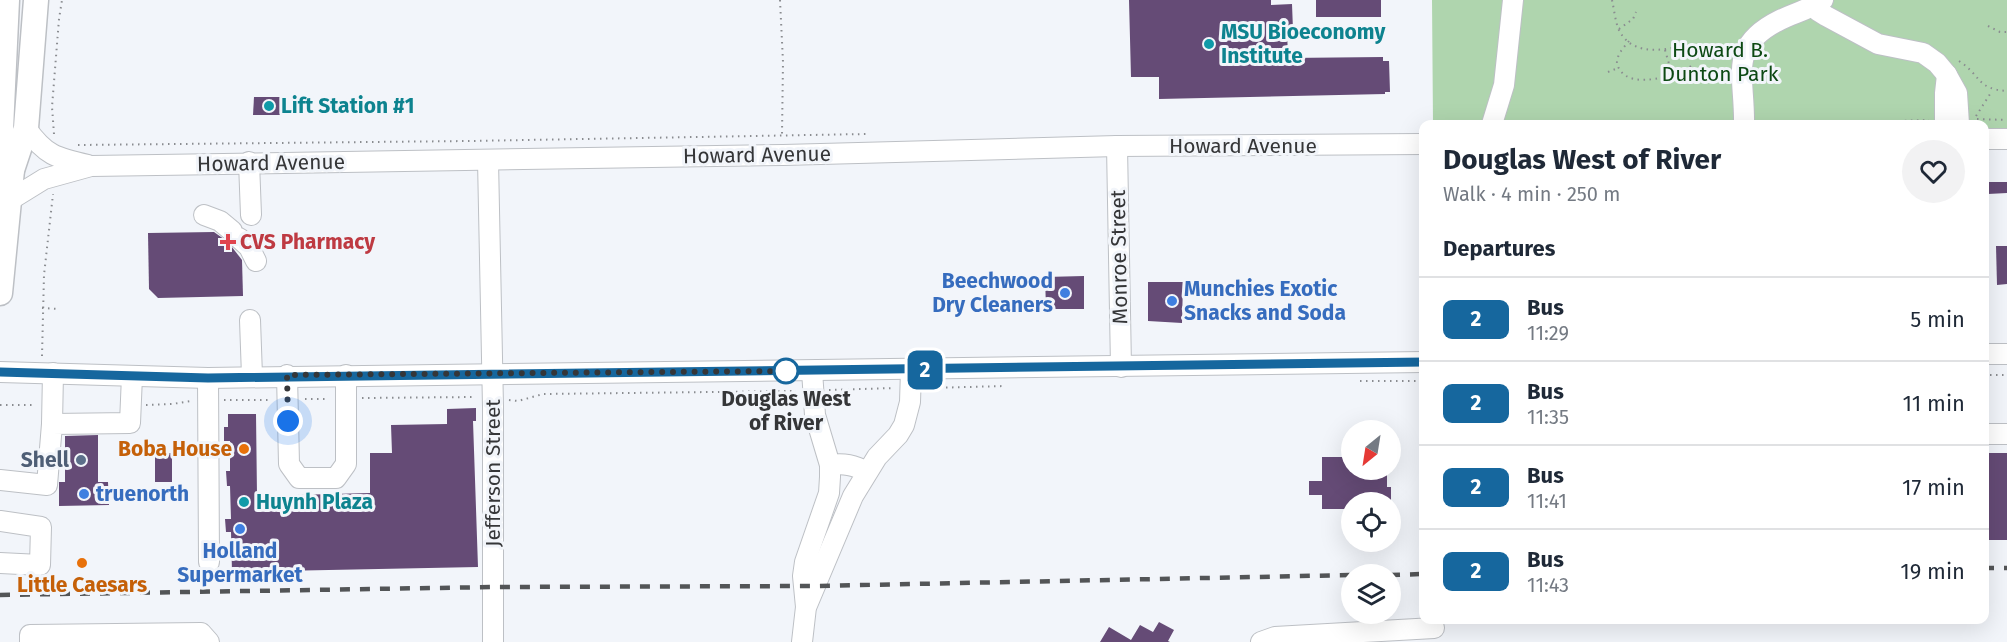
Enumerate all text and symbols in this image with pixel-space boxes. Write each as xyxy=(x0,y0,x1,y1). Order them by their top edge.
place label: MSU Bioeconomy Institute xyxy=(1221,19,1385,69)
marker: MSU Bioeconomy Institute xyxy=(1202,37,1216,51)
park label: Howard B. Dunton Park xyxy=(1662,37,1779,87)
place label: Lift Station #1 xyxy=(281,93,414,119)
marker: Lift Station #1 xyxy=(262,99,276,113)
street label: Howard Avenue xyxy=(1169,133,1317,159)
button: heart xyxy=(1902,140,1965,203)
street label: Howard Avenue xyxy=(683,141,831,169)
text: Douglas West of River xyxy=(1443,143,1721,176)
street label: Howard Avenue xyxy=(197,149,345,177)
text: Walk · 4 min · 250 m xyxy=(1443,182,1620,206)
street label: Monroe Street xyxy=(1105,189,1133,325)
place label: CVS Pharmacy xyxy=(240,229,375,255)
marker: CVS Pharmacy xyxy=(221,235,235,249)
text: Departures xyxy=(1443,235,1555,262)
place label: Beechwood Dry Cleaners xyxy=(932,268,1053,318)
place label: Munchies Exotic Snacks and Soda xyxy=(1184,276,1346,326)
marker: Beechwood Dry Cleaners xyxy=(1058,286,1072,300)
marker: Munchies Exotic Snacks and Soda xyxy=(1165,294,1179,308)
text: Bus xyxy=(1527,294,1564,321)
text: 2 xyxy=(1471,306,1481,332)
text: 5 min xyxy=(1910,306,1965,333)
text: 11:29 xyxy=(1527,321,1569,345)
line badge: 2 xyxy=(906,350,944,389)
text: 2 xyxy=(920,357,930,383)
marker: Douglas West of River xyxy=(773,358,799,384)
text: Bus xyxy=(1527,378,1564,405)
place label: Douglas West of River xyxy=(721,386,852,436)
text: 2 xyxy=(1471,390,1481,416)
text: 11 min xyxy=(1902,390,1965,417)
street label: Jefferson Street xyxy=(480,399,506,547)
text: 11:35 xyxy=(1527,405,1569,429)
your location xyxy=(273,406,303,436)
north arrow xyxy=(1341,420,1401,480)
map controls xyxy=(1341,420,1401,624)
place label: Boba House xyxy=(118,436,232,462)
marker: Boba House xyxy=(237,442,251,456)
place label: Shell xyxy=(21,447,70,473)
marker: Shell xyxy=(74,453,88,467)
text: Bus xyxy=(1527,462,1564,489)
text: 2 xyxy=(1471,474,1481,500)
text: 17 min xyxy=(1902,474,1965,501)
place label: truenorth xyxy=(96,481,189,507)
marker: truenorth xyxy=(77,487,91,501)
place label: Huynh Plaza xyxy=(256,489,373,515)
text: 11:41 xyxy=(1527,489,1567,513)
button: locate xyxy=(1341,492,1401,552)
marker: Huynh Plaza xyxy=(237,495,251,509)
marker: Holland Supermarket xyxy=(233,522,247,536)
place label: Holland Supermarket xyxy=(177,538,304,588)
text: Bus xyxy=(1527,546,1564,573)
marker: Little Caesars xyxy=(75,556,89,570)
text: 2 xyxy=(1471,558,1481,584)
text: 19 min xyxy=(1900,558,1965,585)
button: layers xyxy=(1341,564,1401,624)
place label: Little Caesars xyxy=(17,572,147,598)
text: 11:43 xyxy=(1527,573,1569,597)

